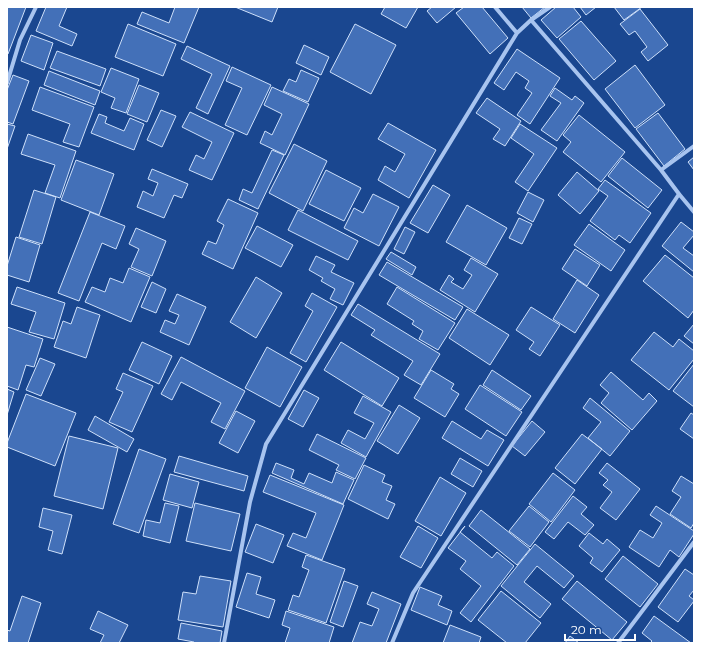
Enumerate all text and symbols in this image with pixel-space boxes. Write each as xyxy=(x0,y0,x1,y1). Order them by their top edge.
scale bar xyxy=(565,616,635,642)
text: 20 m xyxy=(571,622,602,637)

